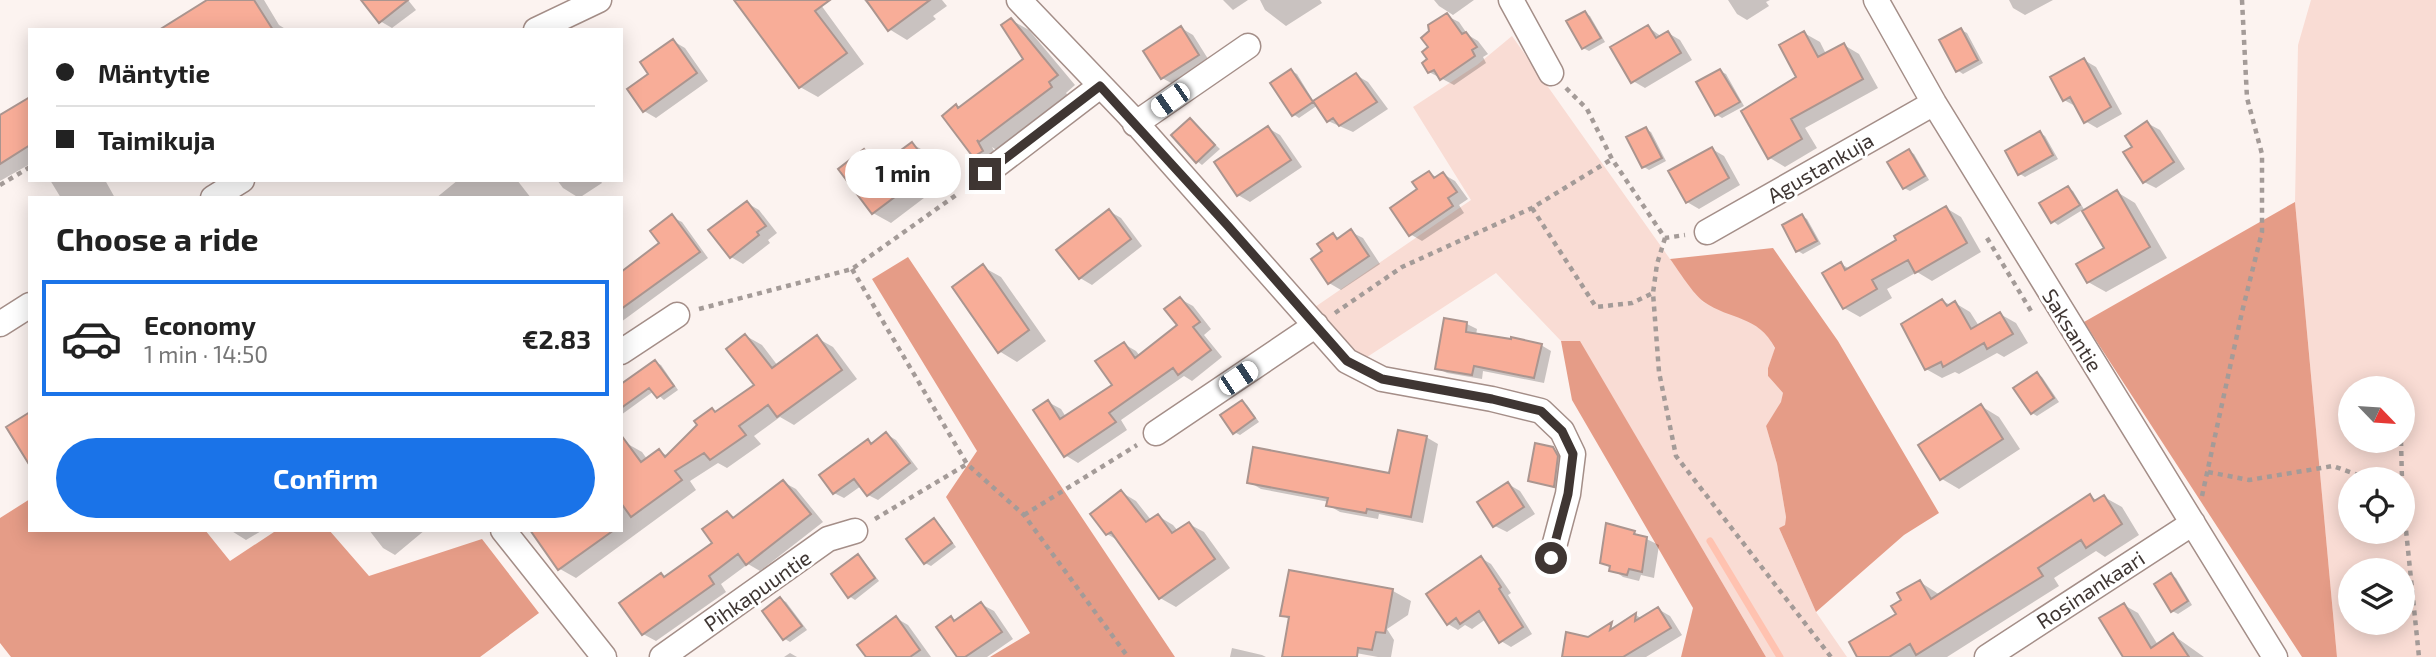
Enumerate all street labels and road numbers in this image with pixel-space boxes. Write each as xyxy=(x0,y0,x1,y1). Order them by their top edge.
street label: Agustankuja xyxy=(1762,127,1878,208)
street label: Saksantie xyxy=(2038,284,2108,376)
street label: Pihkapuuntie xyxy=(699,544,815,636)
street label: Rosinankaari xyxy=(2031,545,2149,633)

